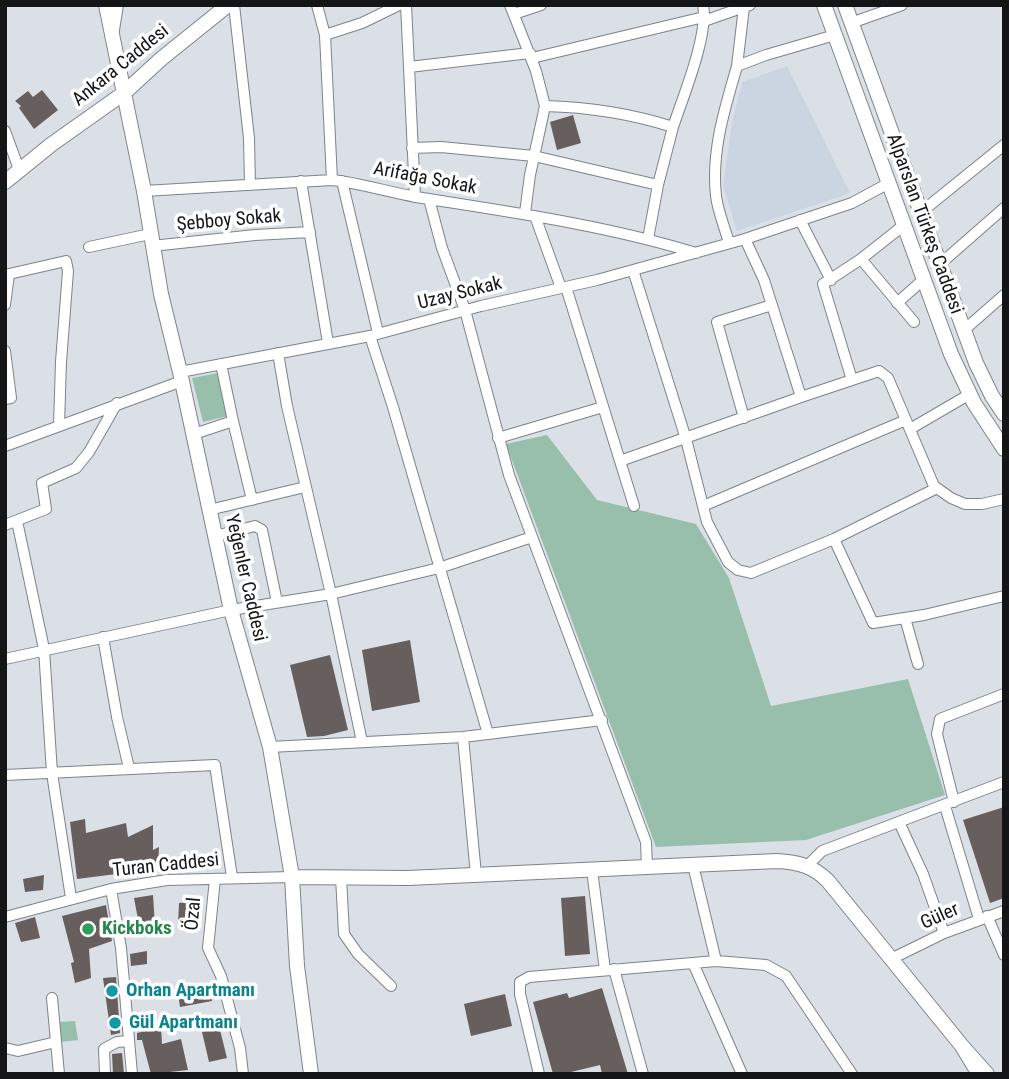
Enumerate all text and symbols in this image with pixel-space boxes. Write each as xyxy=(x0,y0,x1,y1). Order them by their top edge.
street label: Ankara Caddesi xyxy=(68,20,174,112)
street label: Alparslan Türkeş Caddesi xyxy=(881,131,967,317)
street label: Arifağa Sokak xyxy=(371,158,479,200)
street label: Şebboy Sokak xyxy=(176,205,282,237)
street label: Uzay Sokak xyxy=(416,273,504,315)
street label: Yeğenler Caddesi xyxy=(219,512,271,644)
street label: Turan Caddesi xyxy=(112,849,220,883)
street label: Özal xyxy=(181,896,207,932)
street label: Güler xyxy=(917,899,963,935)
place label: Kickboks xyxy=(102,918,172,940)
marker: Kickboks xyxy=(80,921,96,937)
place label: Orhan Apartmanı xyxy=(126,980,255,1002)
marker: Orhan Apartmanı xyxy=(104,983,120,999)
place label: Gül Apartmanı xyxy=(129,1012,238,1034)
marker: Gül Apartmanı xyxy=(107,1015,123,1031)

